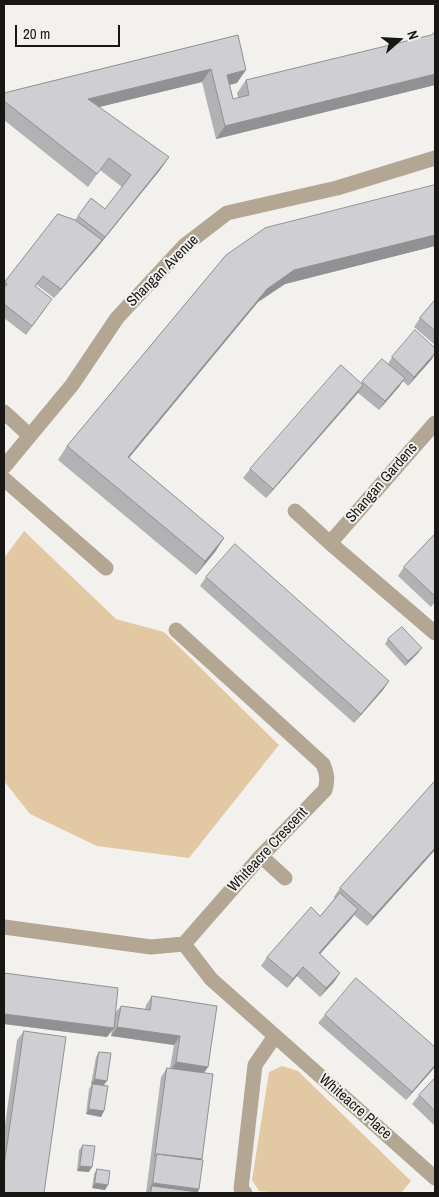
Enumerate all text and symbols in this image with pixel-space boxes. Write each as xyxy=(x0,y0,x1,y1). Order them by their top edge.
scale bar xyxy=(18,15,122,47)
north arrow xyxy=(374,15,424,65)
text: 20 m xyxy=(23,23,50,44)
text: N xyxy=(403,28,423,42)
street label: Shangan Avenue xyxy=(123,231,203,311)
street label: Shangan Gardens xyxy=(342,439,422,527)
street label: Whiteacre Crescent xyxy=(224,804,312,896)
street label: Whiteacre Place xyxy=(315,1071,395,1143)

